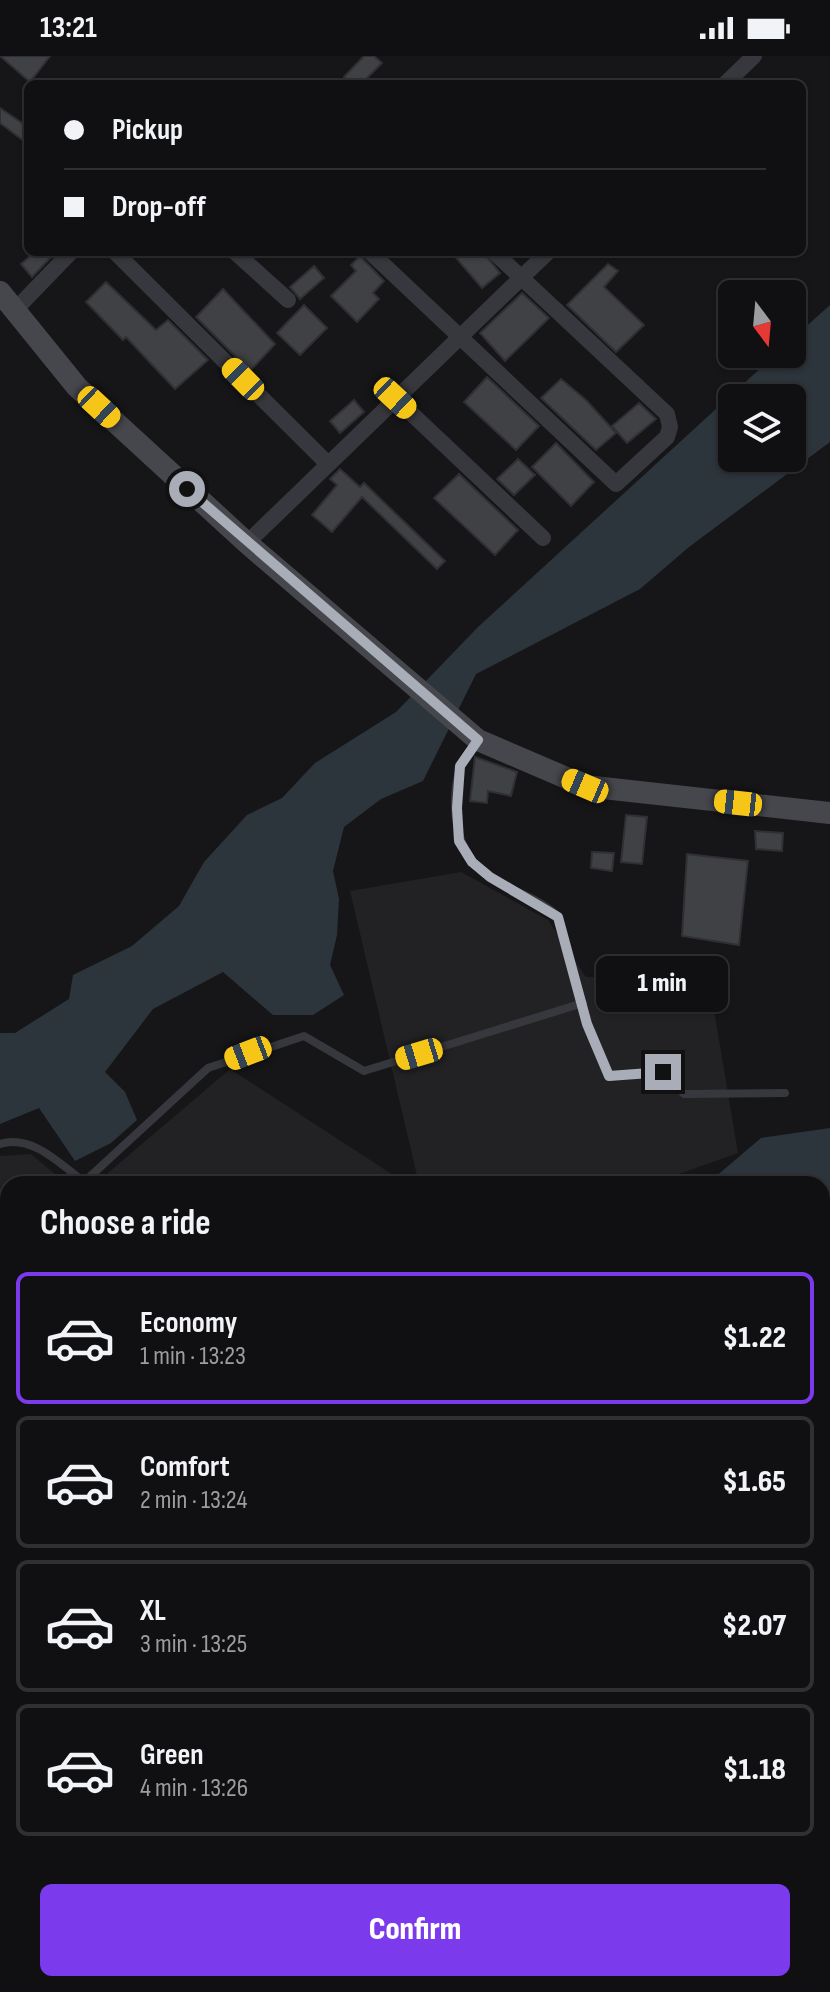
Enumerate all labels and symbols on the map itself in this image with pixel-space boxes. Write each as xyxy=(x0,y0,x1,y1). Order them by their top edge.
north arrow xyxy=(718,280,806,368)
car xyxy=(218,354,268,404)
car xyxy=(369,373,421,423)
car xyxy=(73,382,125,432)
route start xyxy=(169,471,205,507)
car xyxy=(558,766,612,806)
car xyxy=(713,789,763,817)
callout: 1 min xyxy=(597,956,729,1012)
car xyxy=(221,1033,275,1073)
car xyxy=(393,1036,445,1072)
route end xyxy=(645,1054,681,1090)

